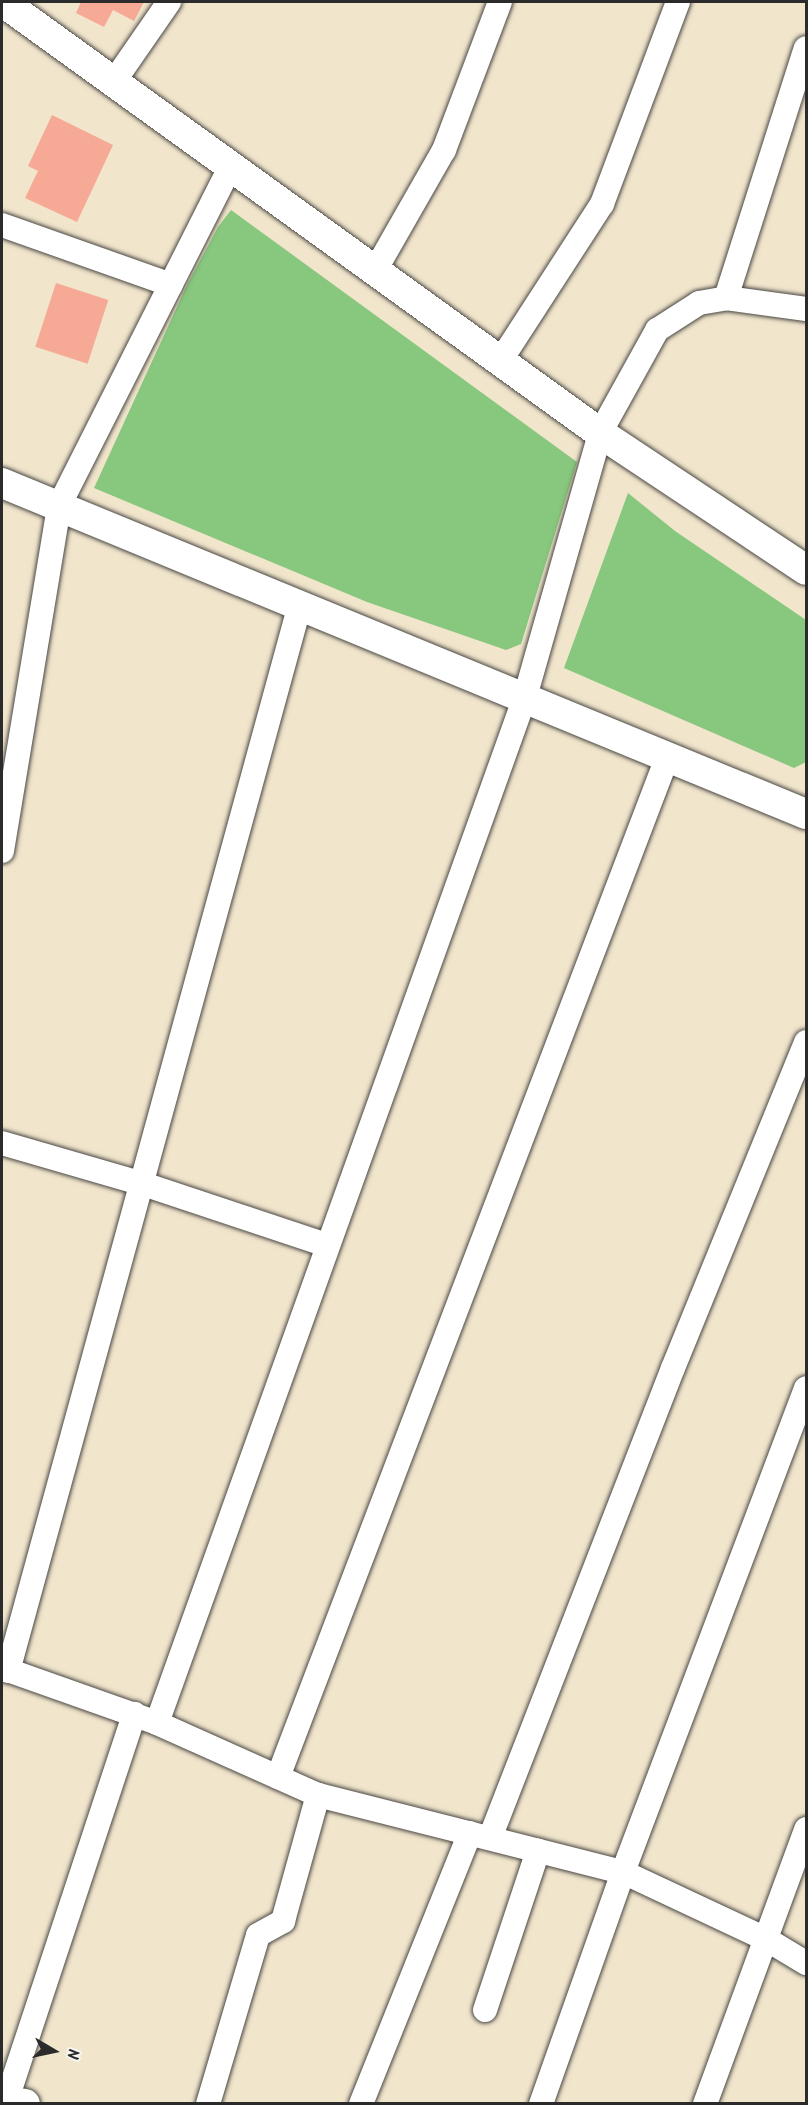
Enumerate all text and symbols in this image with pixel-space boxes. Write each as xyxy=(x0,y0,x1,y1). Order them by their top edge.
north arrow xyxy=(24,2021,84,2081)
text: N xyxy=(59,2047,85,2061)

